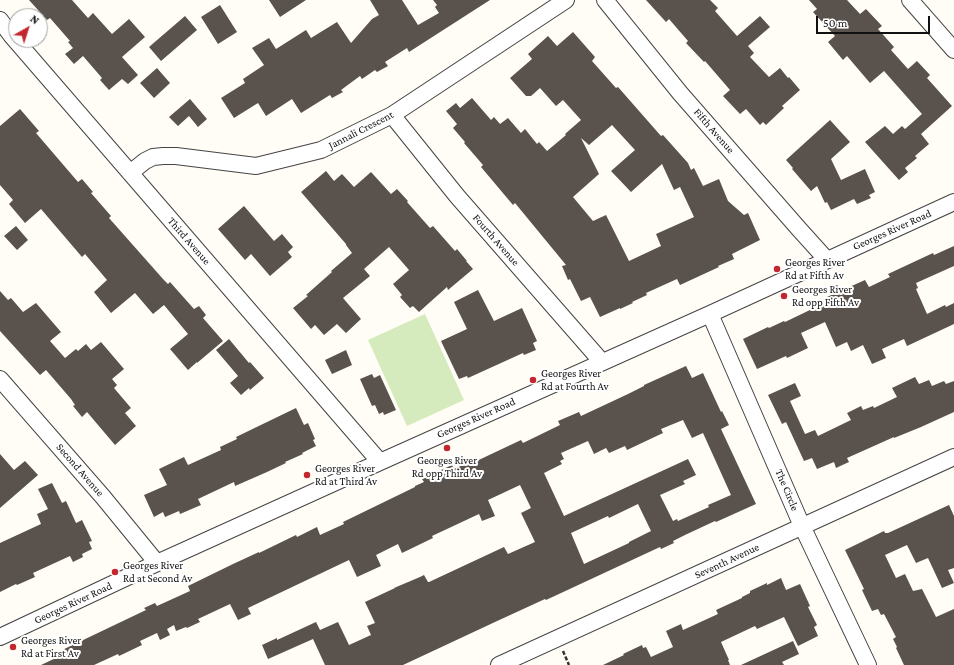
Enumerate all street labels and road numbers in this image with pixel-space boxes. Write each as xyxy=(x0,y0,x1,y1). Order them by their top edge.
street label: Fifth Avenue xyxy=(691,106,737,156)
street label: Jannali Crescent xyxy=(326,108,396,152)
street label: Georges River Road xyxy=(851,207,933,253)
street label: Fourth Avenue xyxy=(470,211,522,269)
street label: Third Avenue xyxy=(165,215,213,267)
street label: Georges River Road xyxy=(435,395,517,441)
street label: Second Avenue xyxy=(53,441,107,499)
street label: The Circle xyxy=(772,467,802,513)
street label: Seventh Avenue xyxy=(693,540,761,582)
street label: Georges River Road xyxy=(32,579,114,627)

